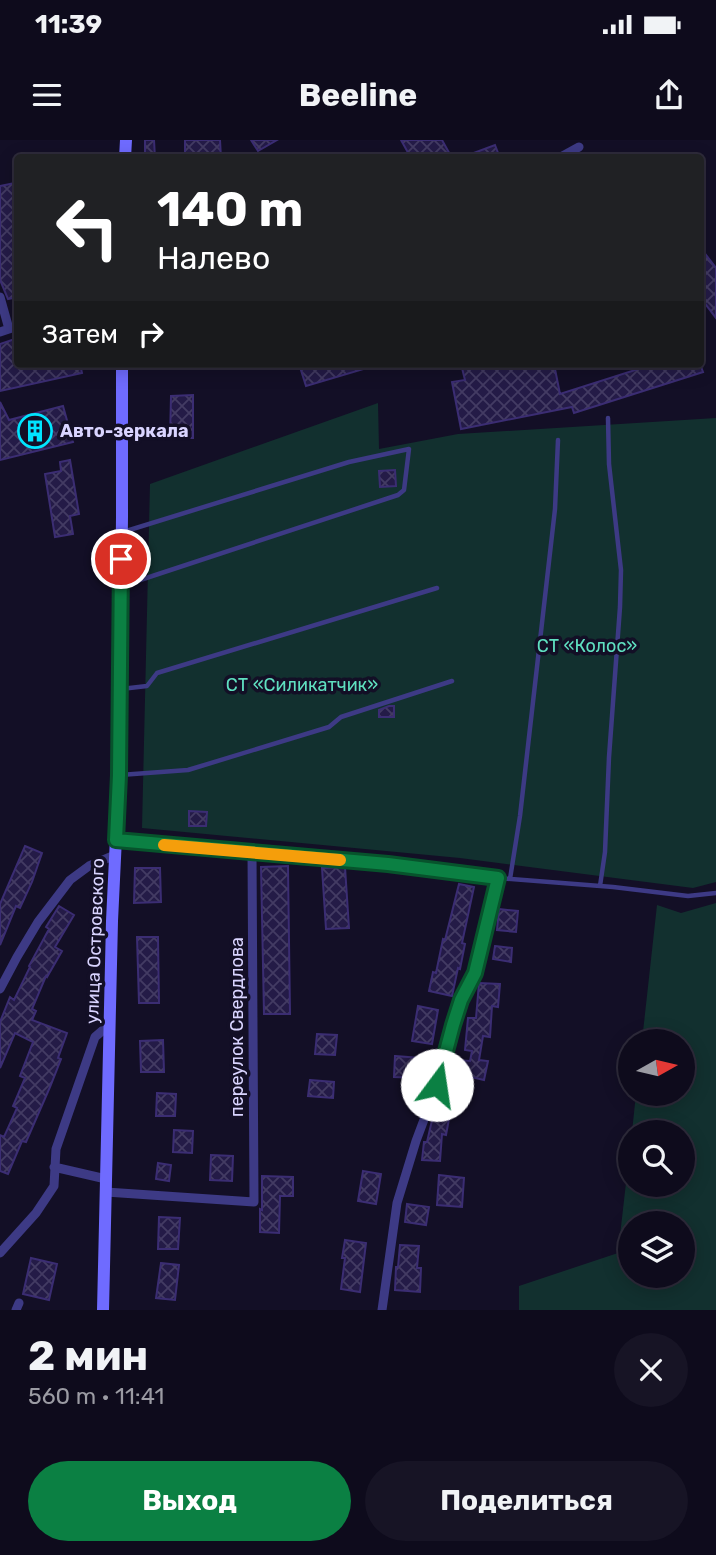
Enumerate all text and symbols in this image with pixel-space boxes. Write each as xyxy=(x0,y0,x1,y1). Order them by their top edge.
text: 11:39 xyxy=(35,9,102,40)
icon: menu xyxy=(28,76,66,114)
text: Beeline xyxy=(299,76,417,114)
icon: share xyxy=(650,76,688,114)
text: 140 m xyxy=(157,180,303,238)
icon: left xyxy=(42,182,133,273)
text: Налево xyxy=(157,239,270,277)
icon: right xyxy=(132,315,170,353)
text: Затем xyxy=(42,319,118,350)
building icon: Авто-зеркала xyxy=(16,412,54,450)
place label: Авто-зеркала xyxy=(60,420,189,442)
pin xyxy=(91,529,151,589)
icon: arrive xyxy=(102,540,140,578)
park label: СТ «Колос» xyxy=(537,635,637,657)
park label: СТ «Силикатчик» xyxy=(226,674,378,696)
street label: улица Островского xyxy=(81,858,109,1024)
street label: переулок Свердлова xyxy=(226,937,248,1117)
north arrow xyxy=(618,1029,695,1106)
map controls xyxy=(618,1029,695,1288)
position arrow xyxy=(400,1048,474,1122)
button: search xyxy=(618,1120,695,1197)
button: layers xyxy=(618,1211,695,1288)
text: 2 мин xyxy=(28,1331,148,1381)
button: close xyxy=(614,1333,688,1407)
text: 560 m · 11:41 xyxy=(28,1382,164,1410)
button: Выход xyxy=(28,1461,351,1541)
button: Поделиться xyxy=(365,1461,688,1541)

